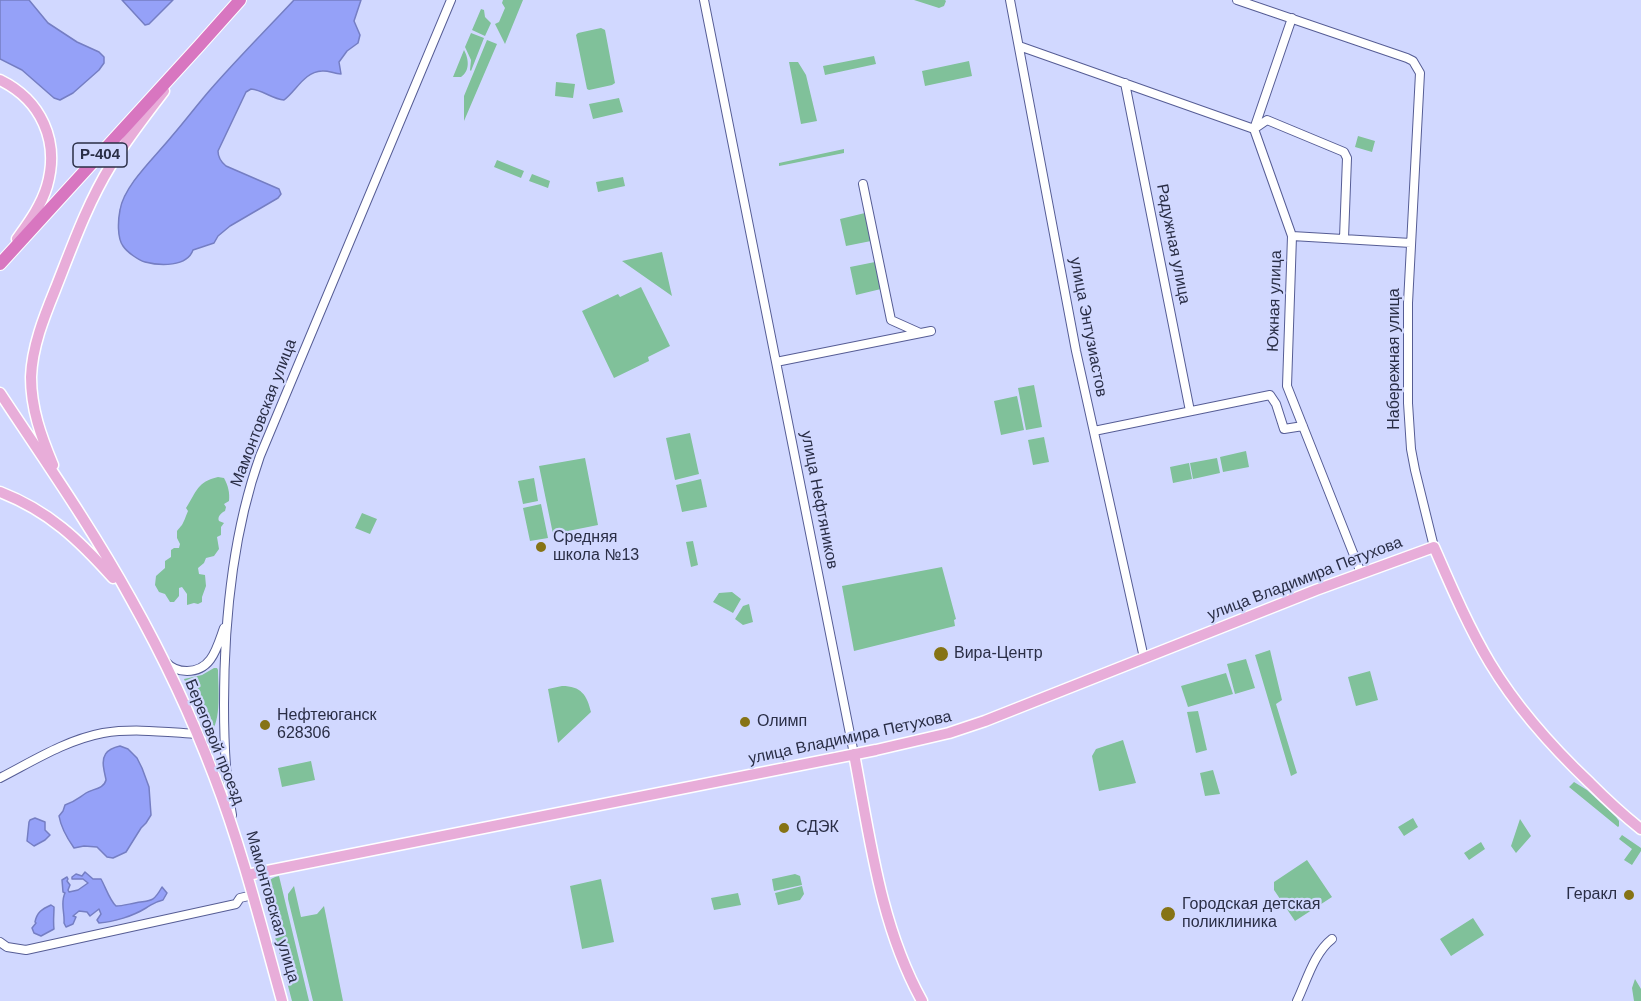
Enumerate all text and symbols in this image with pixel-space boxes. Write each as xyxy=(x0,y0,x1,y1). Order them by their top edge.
road number: Р-404 xyxy=(73,143,127,167)
street label: Радужная улица xyxy=(1152,182,1194,306)
street label: Южная улица xyxy=(1264,250,1286,352)
street label: улица Энтузиастов xyxy=(1065,255,1111,399)
street label: Набережная улица xyxy=(1385,288,1405,430)
street label: Мамонтовская улица xyxy=(227,336,301,490)
street label: улица Нефтяников xyxy=(796,429,842,571)
place label: Средняя школа №13 xyxy=(553,528,639,566)
street label: улица Владимира Петухова xyxy=(1205,533,1405,625)
marker: Средняя школа №13 xyxy=(534,540,548,554)
place label: Вира-Центр xyxy=(954,644,1043,664)
marker: Вира-Центр xyxy=(932,645,950,663)
street label: Береговой проезд xyxy=(180,677,248,807)
place label: Нефтеюганск 628306 xyxy=(277,706,377,744)
street label: улица Владимира Петухова xyxy=(747,707,953,769)
place label: Олимп xyxy=(757,712,807,732)
marker: Олимп xyxy=(738,715,752,729)
marker: Нефтеюганск 628306 xyxy=(258,718,272,732)
place label: СДЭК xyxy=(796,818,839,838)
marker: СДЭК xyxy=(777,821,791,835)
street label: Мамонтовская улица xyxy=(241,829,303,985)
place label: Геракл xyxy=(1566,885,1617,905)
marker: Геракл xyxy=(1622,888,1636,902)
place label: Городская детская поликлиника xyxy=(1182,895,1320,933)
marker: Городская детская поликлиника xyxy=(1159,905,1177,923)

